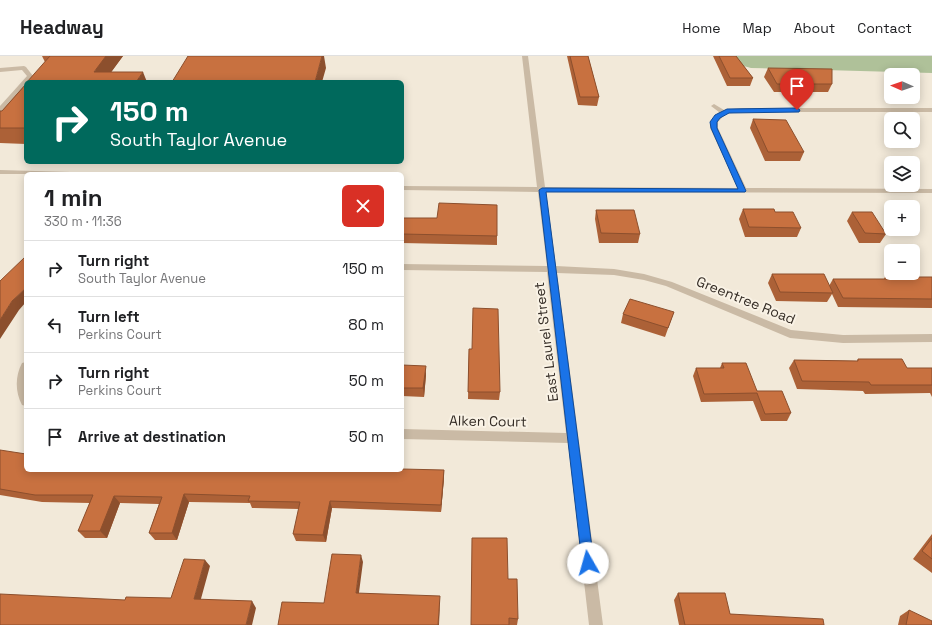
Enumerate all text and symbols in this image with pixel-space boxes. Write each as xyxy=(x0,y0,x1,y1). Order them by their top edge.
text: Headway xyxy=(20,15,104,40)
text: Home xyxy=(682,19,720,37)
text: Map xyxy=(742,19,772,37)
text: About xyxy=(794,19,835,37)
text: Contact xyxy=(857,19,912,37)
north arrow xyxy=(884,68,920,104)
map controls xyxy=(884,68,920,280)
pin xyxy=(780,69,814,110)
icon: arrive xyxy=(786,75,808,97)
text: 150 m xyxy=(110,93,189,129)
icon: right xyxy=(44,96,96,148)
button: search xyxy=(884,112,920,148)
text: South Taylor Avenue xyxy=(110,128,287,151)
button: layers xyxy=(884,156,920,192)
text: 1 min xyxy=(44,182,103,213)
button: close xyxy=(342,185,384,227)
button: + xyxy=(884,200,920,236)
text: 330 m · 11:36 xyxy=(44,213,122,230)
button: − xyxy=(884,244,920,280)
text: Turn right xyxy=(78,251,149,270)
icon: right xyxy=(44,258,66,280)
text: 150 m xyxy=(342,259,384,278)
text: South Taylor Avenue xyxy=(78,270,206,287)
street label: Greentree Road xyxy=(694,272,798,328)
street label: East Laurel Street xyxy=(530,281,562,403)
text: Turn left xyxy=(78,307,140,326)
icon: left xyxy=(44,314,66,336)
text: 80 m xyxy=(348,315,384,334)
text: Perkins Court xyxy=(78,326,162,343)
text: Turn right xyxy=(78,363,149,382)
icon: right xyxy=(44,370,66,392)
text: 50 m xyxy=(349,371,384,390)
text: Perkins Court xyxy=(78,382,162,399)
street label: Alken Court xyxy=(449,411,527,431)
icon: arrive xyxy=(44,426,66,448)
text: Arrive at destination xyxy=(78,427,226,446)
text: 50 m xyxy=(349,427,384,446)
position arrow xyxy=(567,542,609,584)

